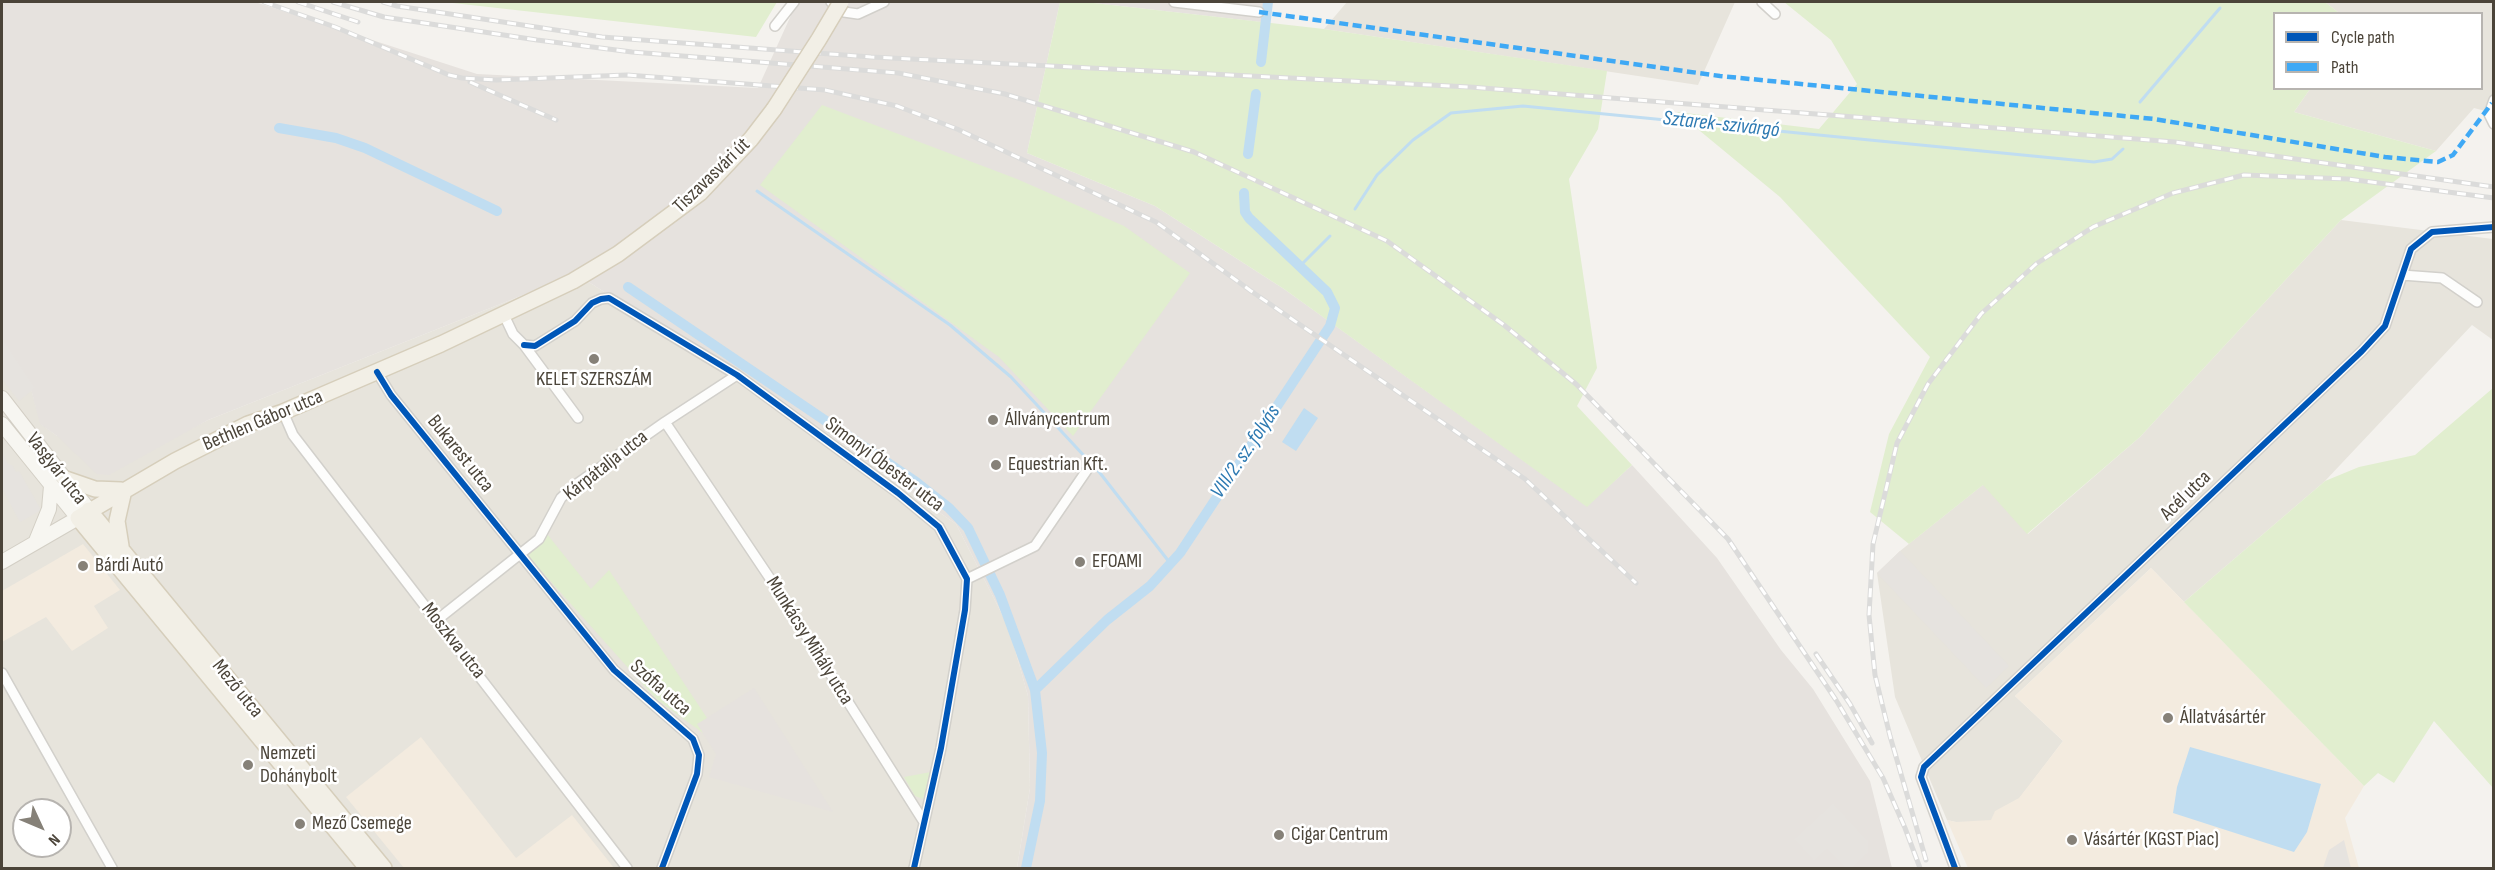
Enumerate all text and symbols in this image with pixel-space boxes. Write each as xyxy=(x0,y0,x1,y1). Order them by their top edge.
legend xyxy=(2273,12,2483,90)
text: Cycle path xyxy=(2331,27,2395,48)
text: Path xyxy=(2331,57,2359,78)
water label: Sztarek-szivárgó xyxy=(1662,106,1780,144)
street label: Tiszavasvári út xyxy=(668,133,756,219)
marker: KELET SZERSZÁM xyxy=(587,352,601,366)
place label: KELET SZERSZÁM xyxy=(536,368,652,392)
street label: Bethlen Gábor utca xyxy=(199,385,327,457)
water label: VIII/2. sz. folyás xyxy=(1206,401,1286,503)
place label: Állványcentrum xyxy=(1005,408,1110,432)
street label: Bukarest utca xyxy=(422,411,498,497)
street label: Simonyi Óbester utca xyxy=(820,413,948,517)
marker: Állványcentrum xyxy=(986,413,1000,427)
street label: Kárpátalja utca xyxy=(559,426,653,506)
street label: Vasgyár utca xyxy=(21,428,91,510)
place label: Equestrian Kft. xyxy=(1008,453,1108,477)
marker: Equestrian Kft. xyxy=(989,458,1003,472)
street label: Acél utca xyxy=(2156,466,2216,526)
place label: EFOAMI xyxy=(1092,550,1142,574)
place label: Bárdi Autó xyxy=(95,554,163,578)
marker: EFOAMI xyxy=(1073,555,1087,569)
marker: Bárdi Autó xyxy=(76,559,90,573)
street label: Munkácsy Mihály utca xyxy=(760,573,858,709)
street label: Moszkva utca xyxy=(416,598,490,684)
street label: Mező utca xyxy=(206,655,268,723)
street label: Szófia utca xyxy=(625,655,695,721)
place label: Állatvásártér xyxy=(2180,706,2266,730)
marker: Állatvásártér xyxy=(2161,711,2175,725)
place label: Nemzeti Dohánybolt xyxy=(260,742,337,789)
marker: Nemzeti Dohánybolt xyxy=(241,758,255,772)
north arrow xyxy=(12,798,72,858)
place label: Mező Csemege xyxy=(312,812,412,836)
marker: Mező Csemege xyxy=(293,817,307,831)
place label: Cigar Centrum xyxy=(1291,823,1388,847)
marker: Cigar Centrum xyxy=(1272,828,1286,842)
place label: Vásártér (KGST Piac) xyxy=(2084,828,2219,852)
text: N xyxy=(44,830,64,849)
marker: Vásártér (KGST Piac) xyxy=(2065,833,2079,847)

